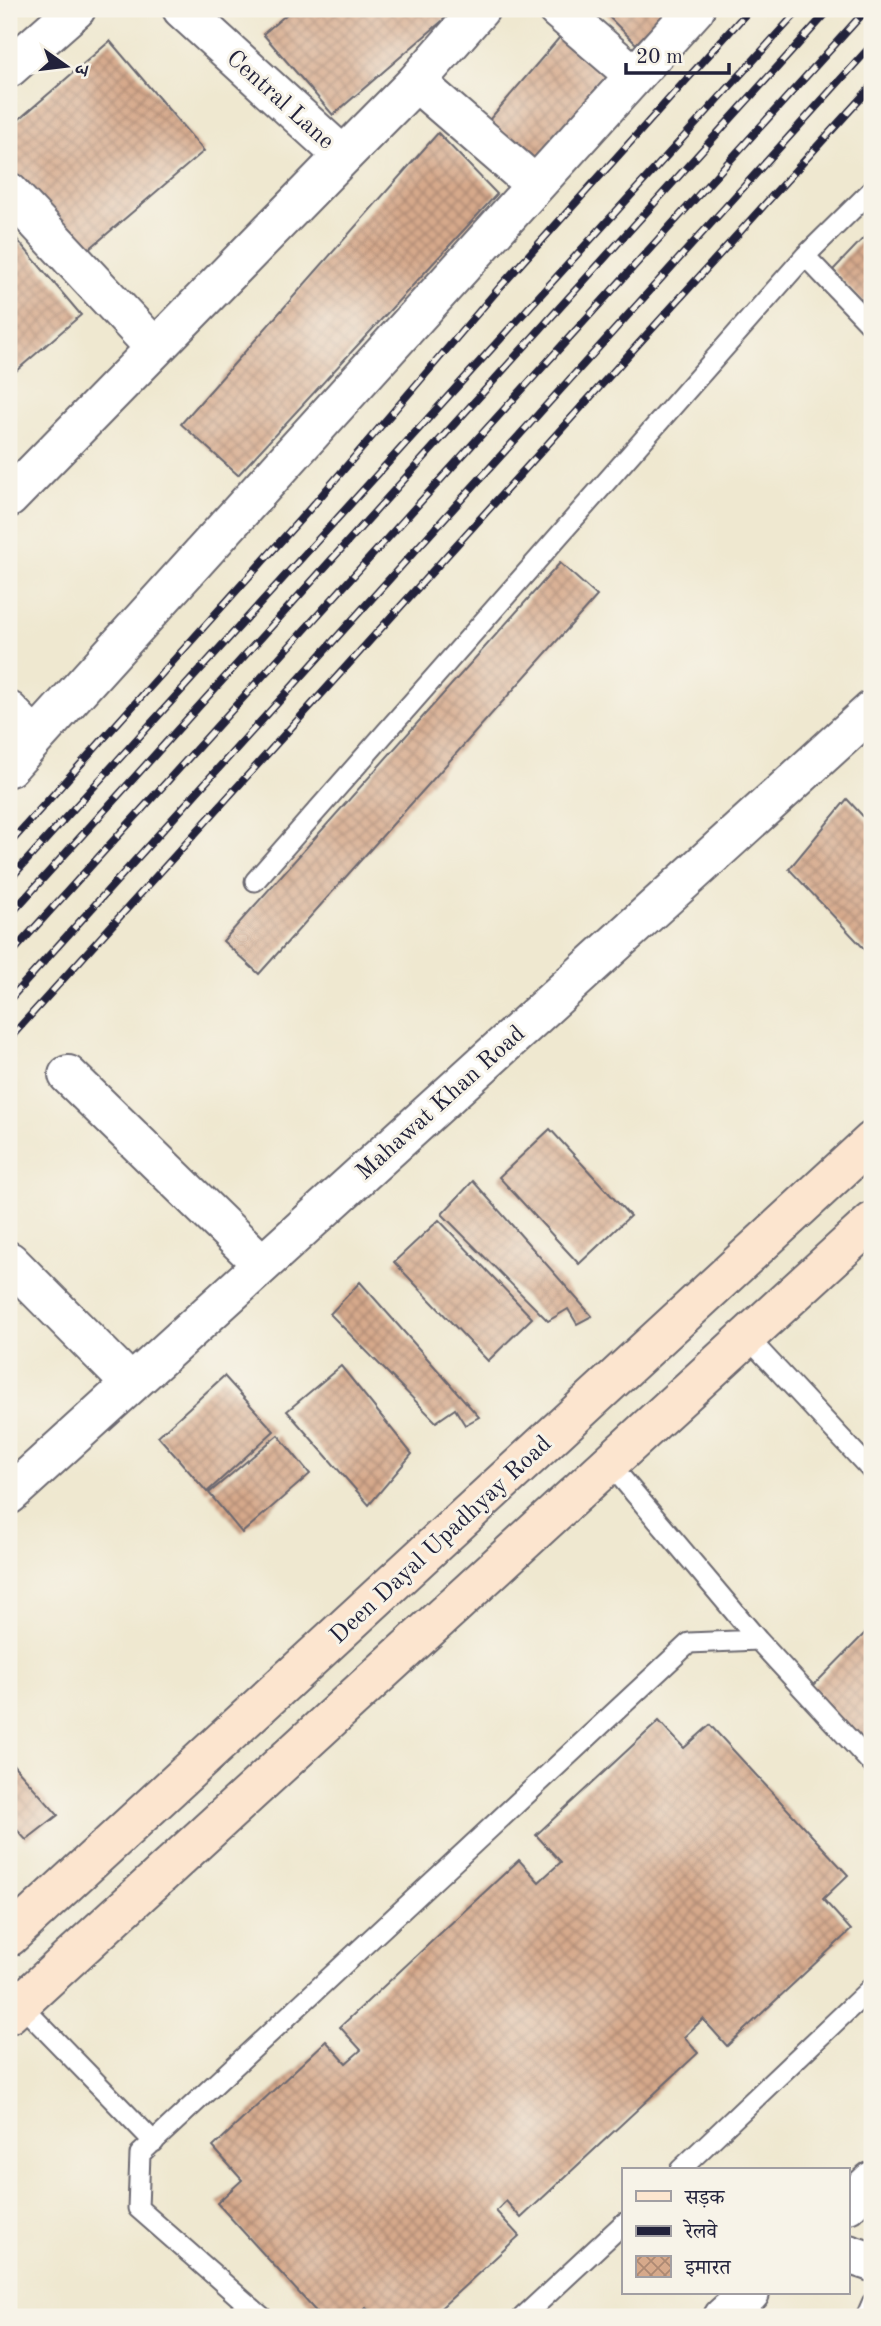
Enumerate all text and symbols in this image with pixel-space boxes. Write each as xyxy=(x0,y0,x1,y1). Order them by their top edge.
north arrow xyxy=(32,32,102,102)
scale bar xyxy=(626,32,729,76)
street label: Central Lane xyxy=(221,46,338,155)
text: 20 m xyxy=(636,47,683,68)
text: उ xyxy=(69,61,91,78)
street label: Mahawat Khan Road xyxy=(353,1022,530,1185)
street label: Deen Dayal Upadhyay Road xyxy=(326,1432,557,1649)
legend xyxy=(622,2168,850,2294)
text: सड़क xyxy=(684,2188,725,2209)
text: रेलवे xyxy=(682,2219,719,2243)
text: इमारत xyxy=(684,2258,732,2279)

